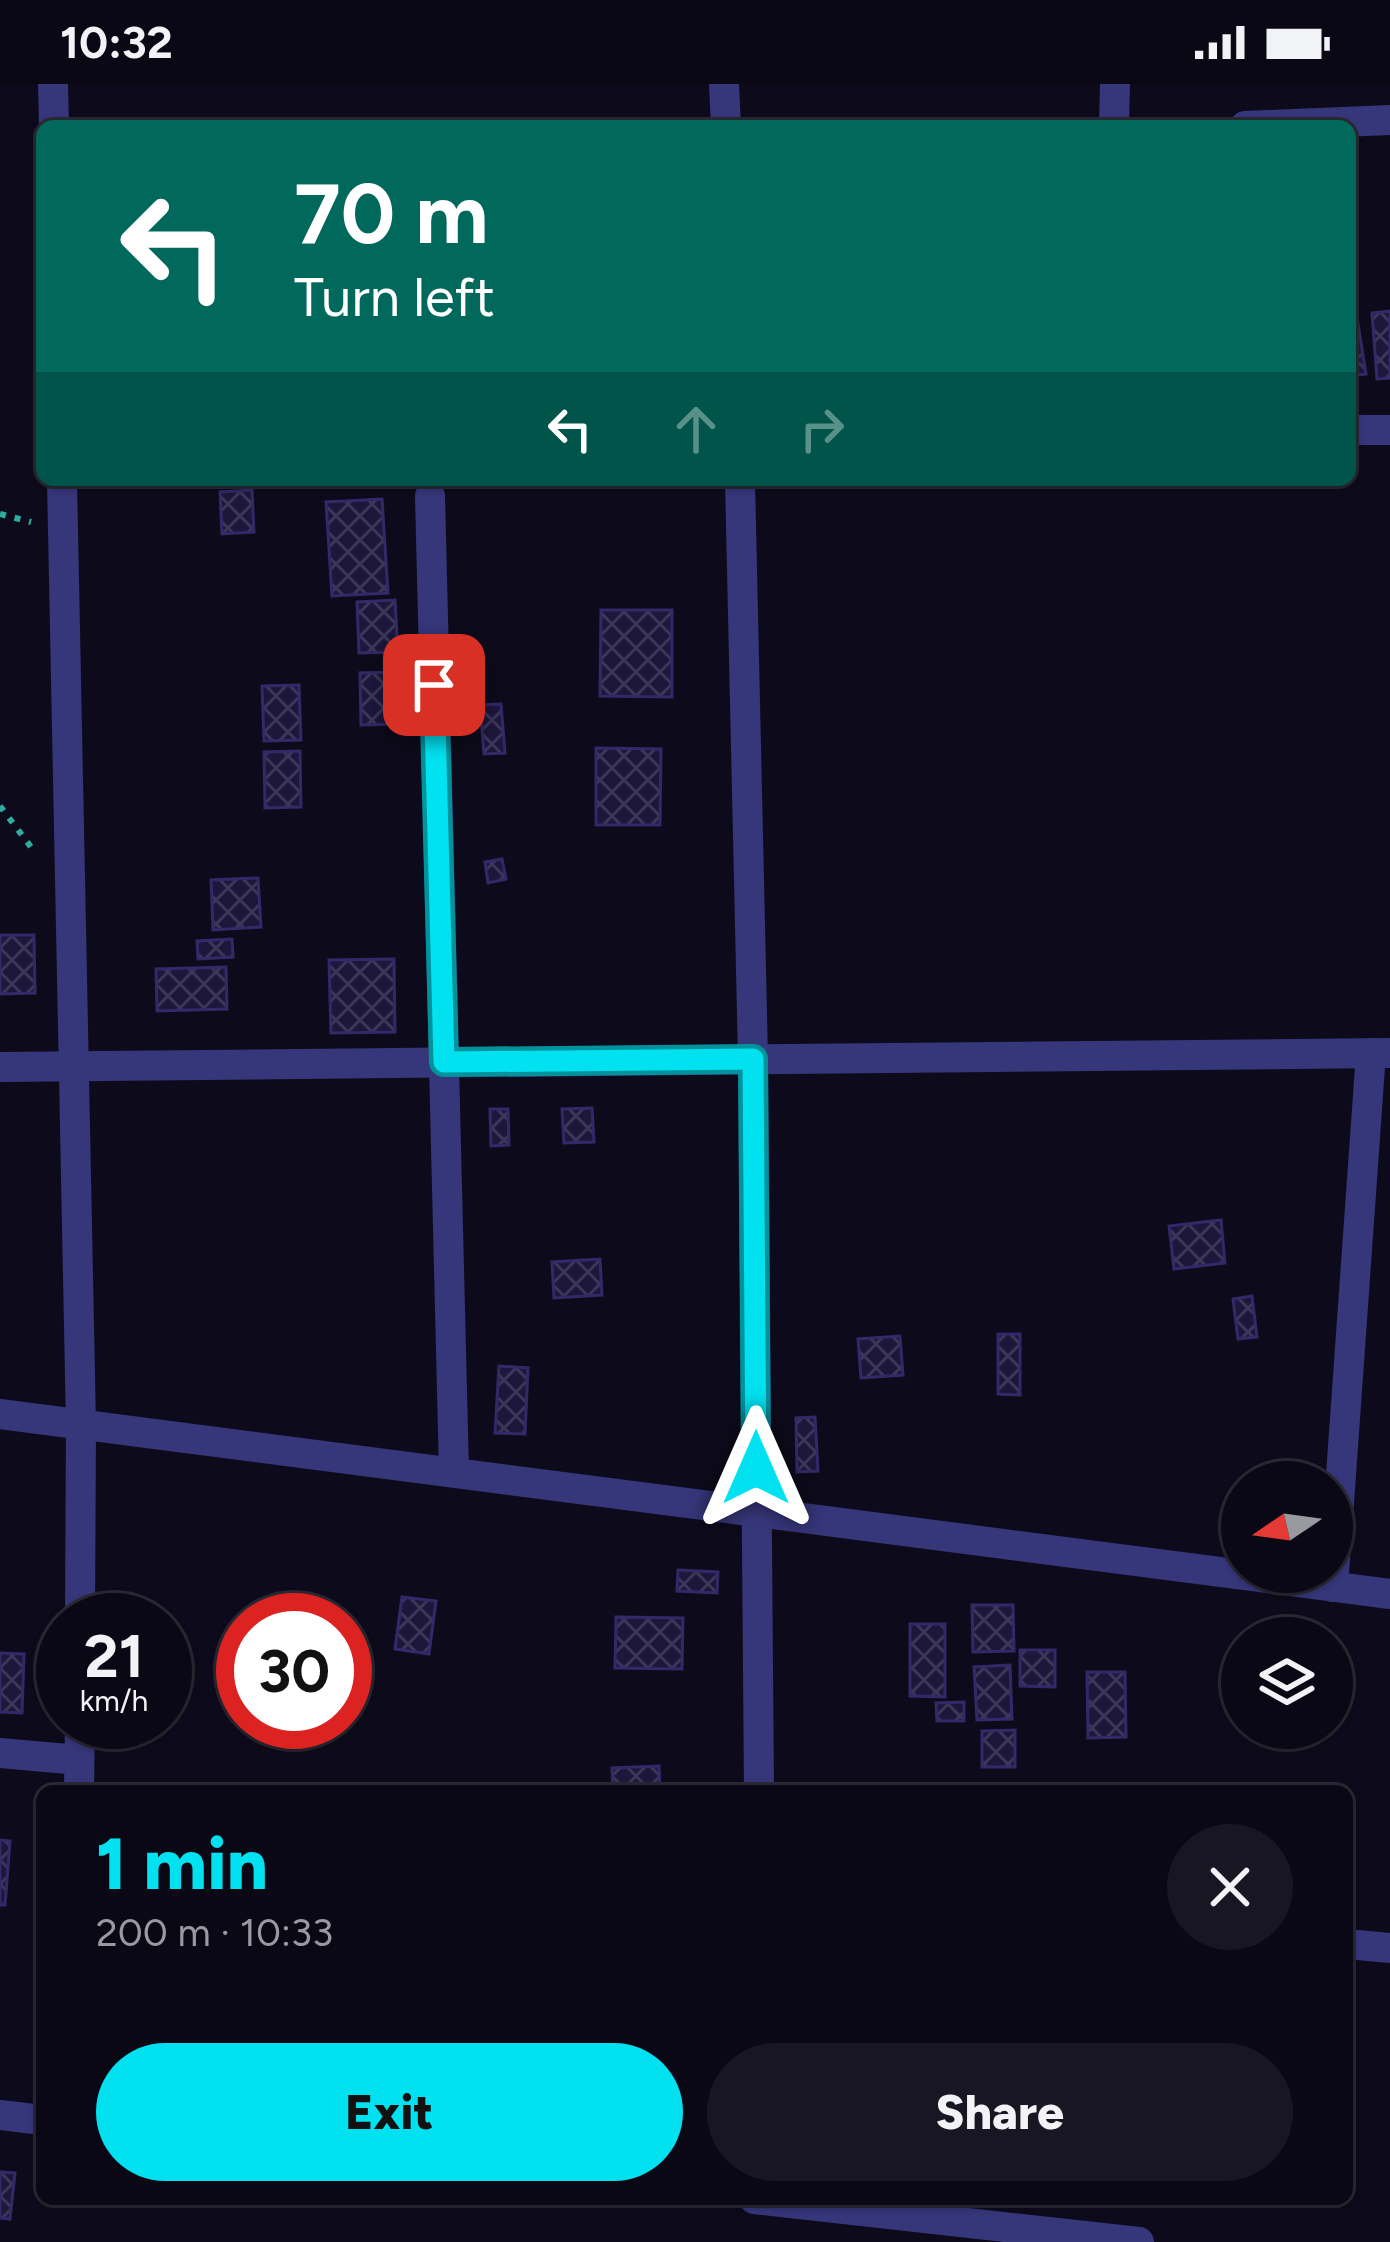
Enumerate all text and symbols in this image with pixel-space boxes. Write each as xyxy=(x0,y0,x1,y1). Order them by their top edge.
text: 10:32 xyxy=(60,15,173,69)
text: 70 m xyxy=(294,163,488,264)
icon: left xyxy=(96,168,252,324)
text: Turn left xyxy=(294,265,495,330)
icon: left xyxy=(537,396,603,462)
icon: ahead xyxy=(663,396,729,462)
icon: right xyxy=(789,396,855,462)
pin xyxy=(383,634,485,736)
icon: arrive xyxy=(401,652,467,718)
position arrow xyxy=(693,1405,819,1531)
north arrow xyxy=(1221,1461,1353,1593)
map controls xyxy=(1221,1461,1353,1749)
speed limit sign: 30 xyxy=(216,1593,372,1749)
button: layers xyxy=(1221,1617,1353,1749)
text: 21 xyxy=(84,1620,144,1692)
text: km/h xyxy=(80,1682,148,1719)
text: 1 min xyxy=(96,1821,268,1907)
button: close xyxy=(1167,1824,1293,1950)
text: 200 m · 10:33 xyxy=(96,1909,333,1956)
button: Exit xyxy=(96,2043,683,2181)
button: Share xyxy=(707,2043,1293,2181)

